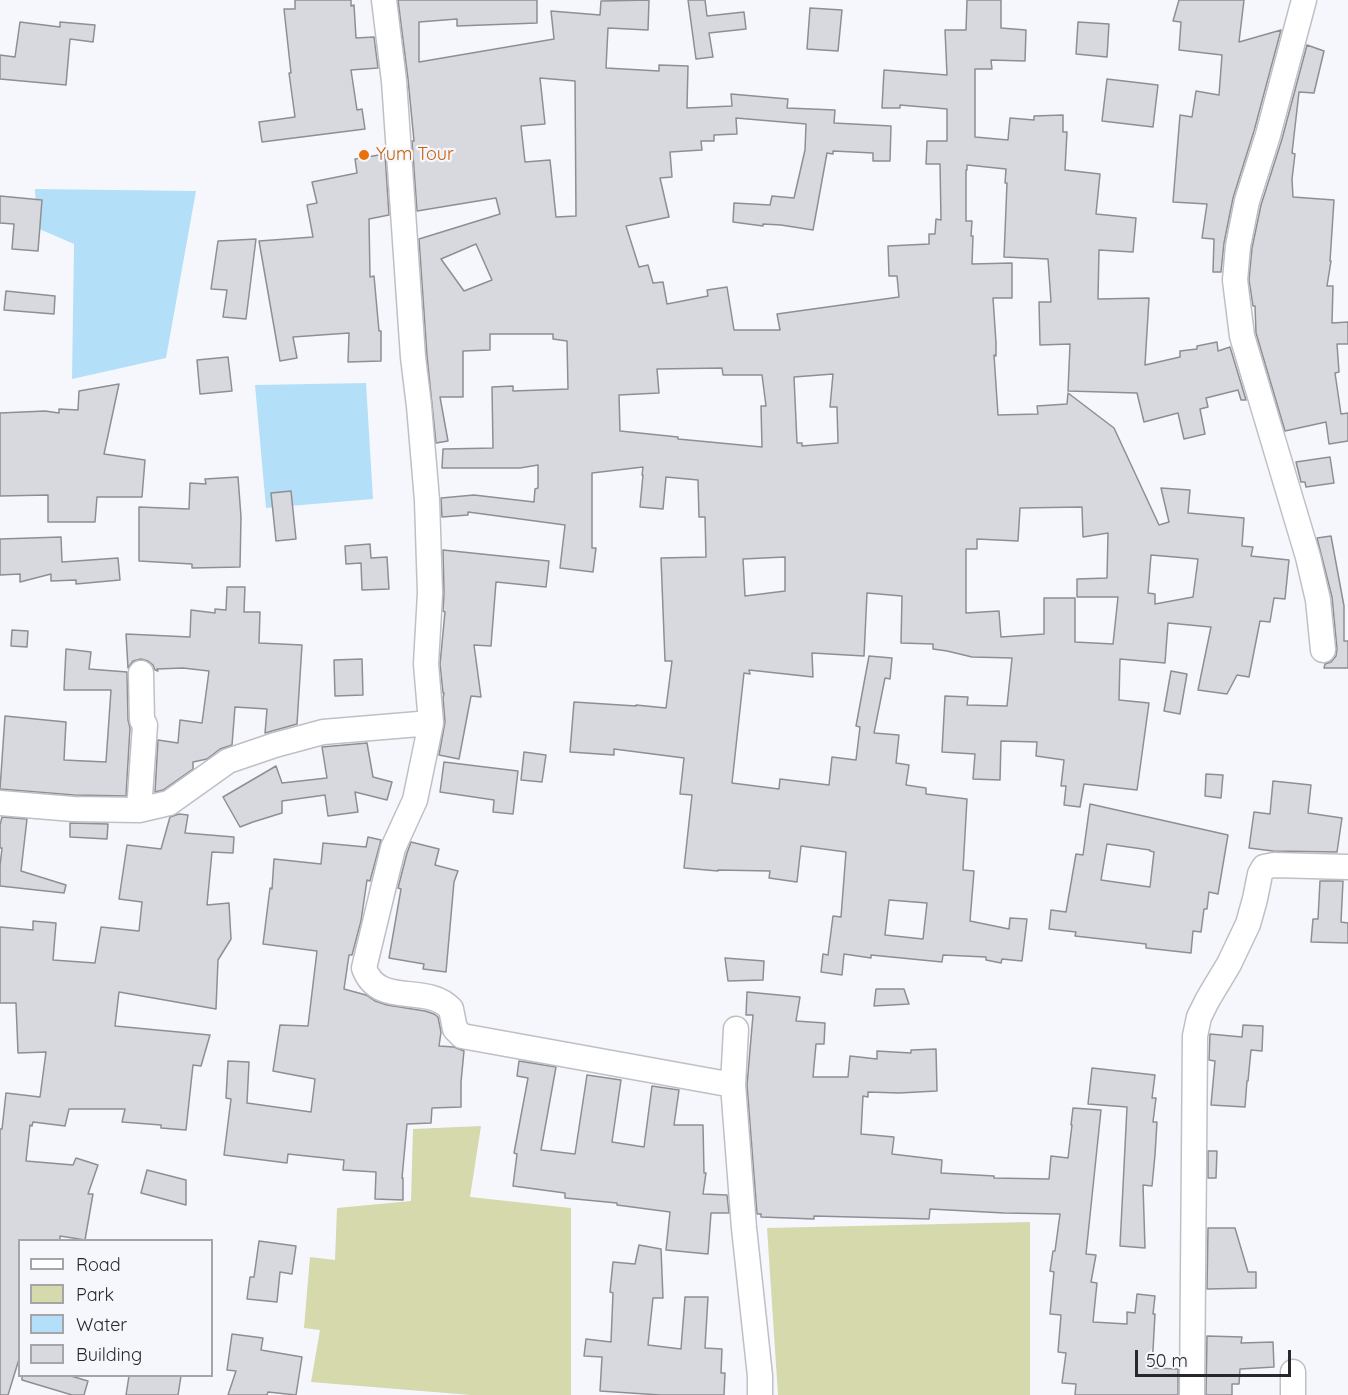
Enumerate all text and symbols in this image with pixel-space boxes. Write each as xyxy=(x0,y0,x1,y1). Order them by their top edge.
place label: Yum Tour xyxy=(376,144,454,166)
marker: Yum Tour xyxy=(357,148,371,162)
legend xyxy=(18,1239,213,1377)
text: Road xyxy=(76,1253,121,1276)
text: Park xyxy=(76,1283,114,1306)
text: Water xyxy=(76,1313,127,1336)
scale bar xyxy=(1138,1338,1294,1376)
text: Building xyxy=(76,1343,142,1366)
text: 50 m xyxy=(1146,1349,1188,1372)

